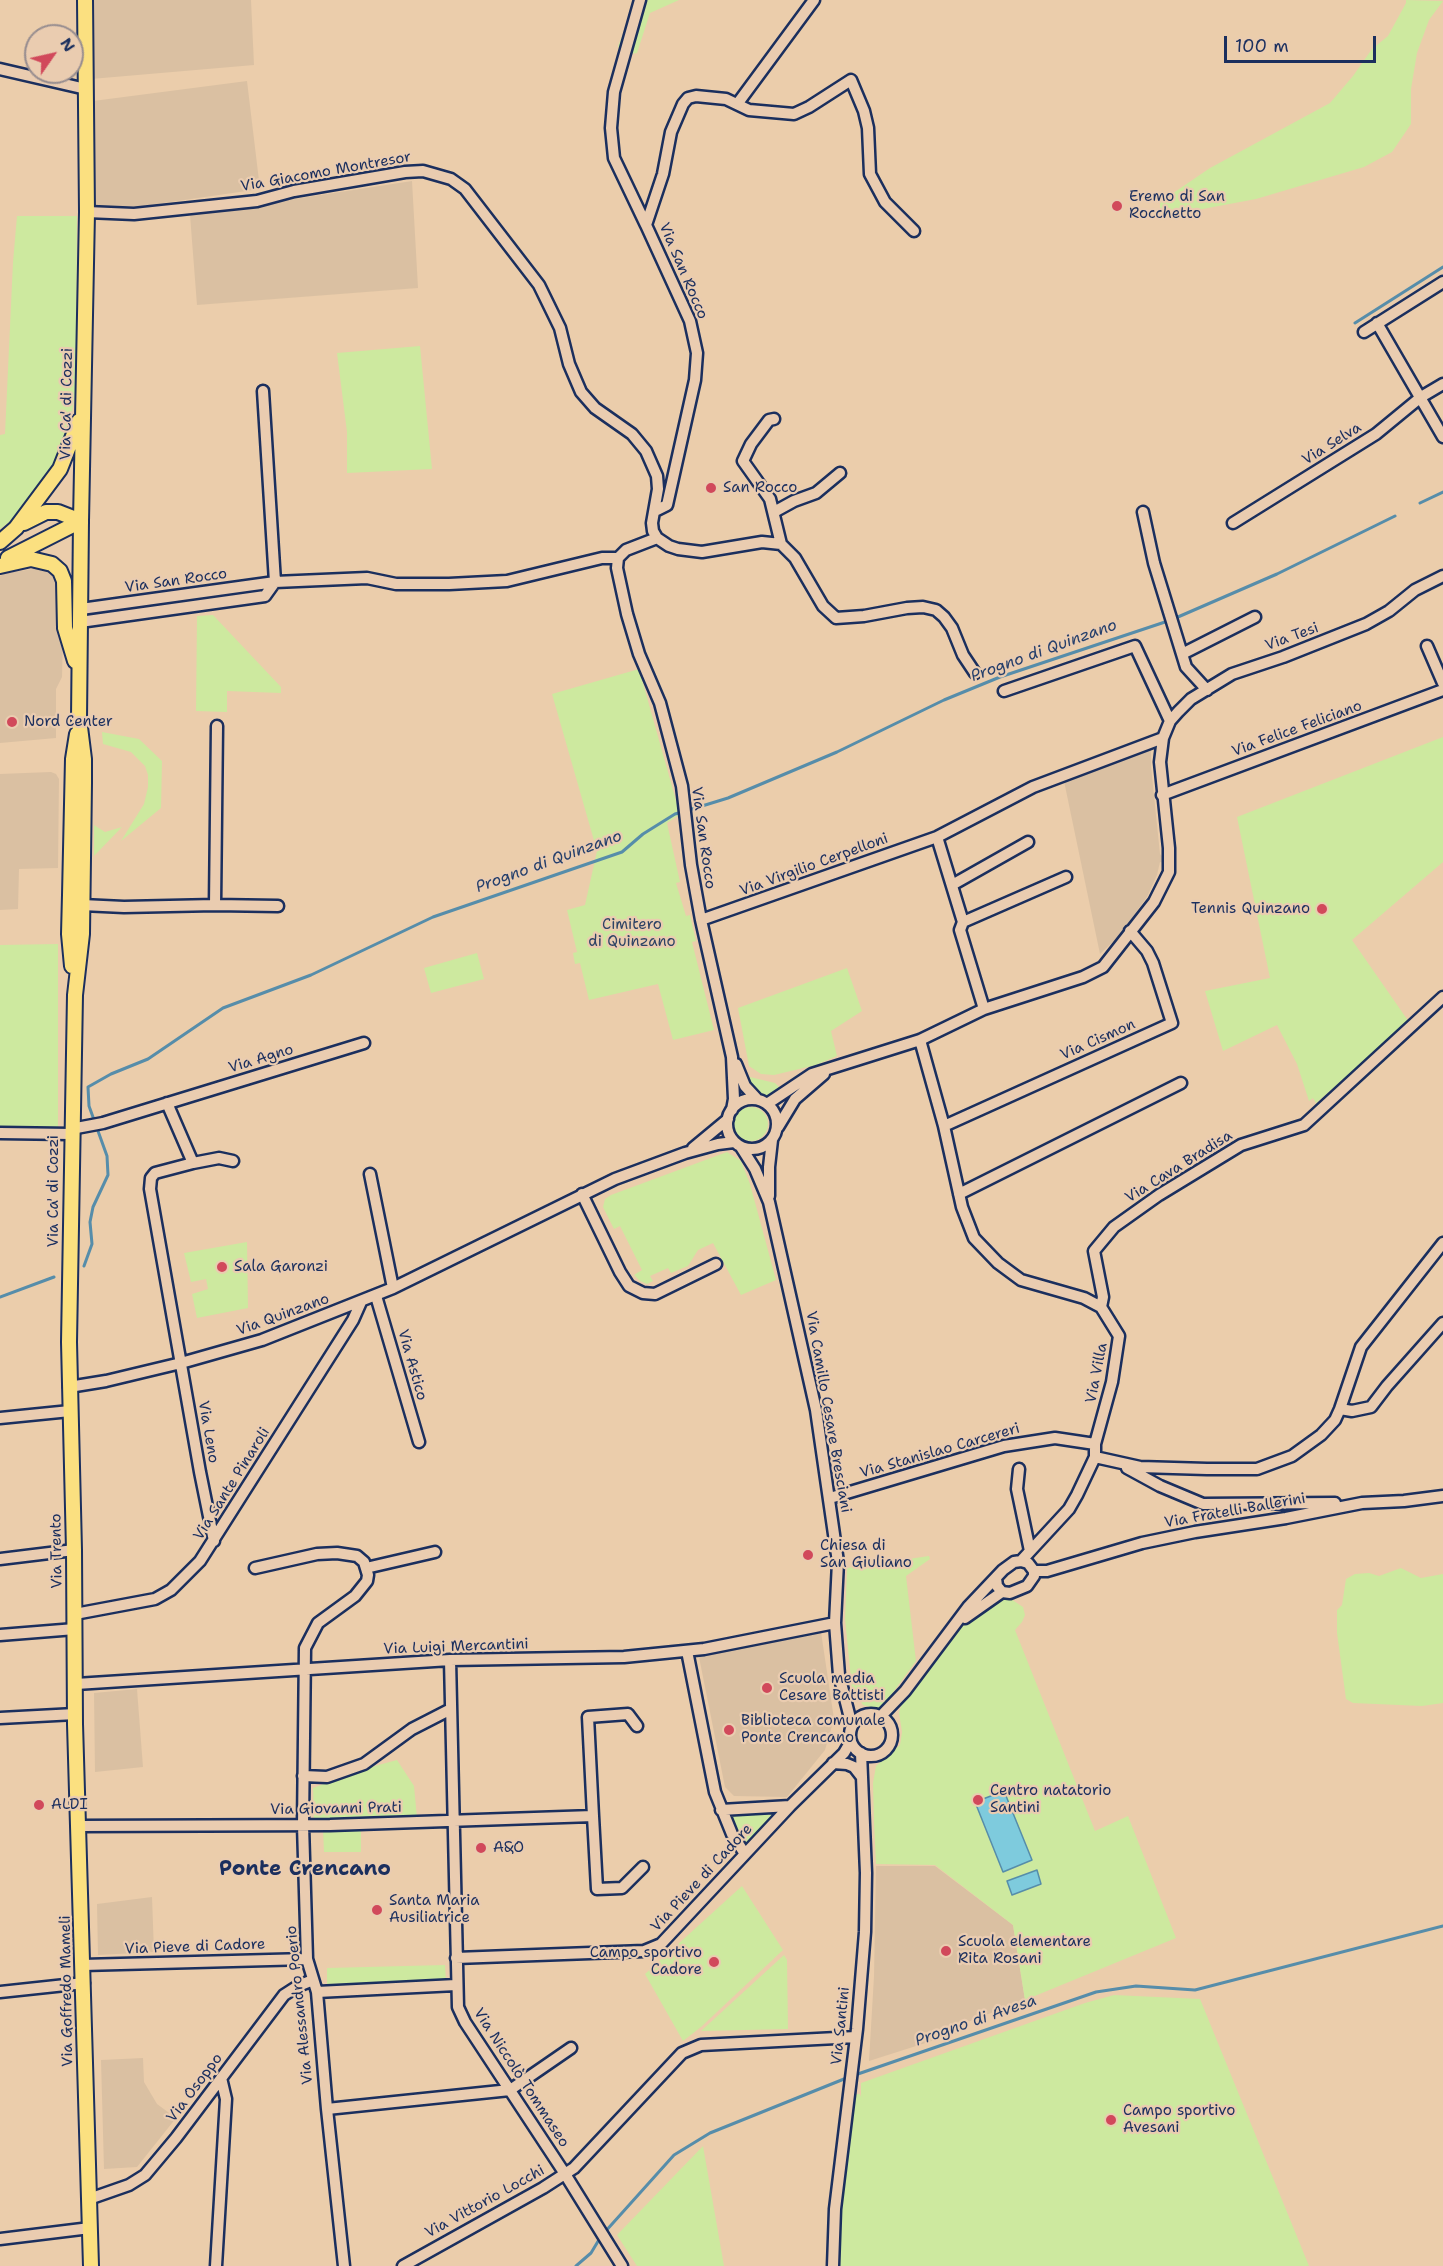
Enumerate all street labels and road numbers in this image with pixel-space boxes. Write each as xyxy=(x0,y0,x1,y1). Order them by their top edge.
street label: Via Giacomo Montresor xyxy=(239,148,413,196)
street label: Via San Rocco xyxy=(655,220,711,322)
street label: Via Ca' di Cozzi xyxy=(57,348,77,460)
street label: Via Selva xyxy=(1299,419,1365,469)
street label: Via San Rocco xyxy=(124,565,228,597)
street label: Via Tesi xyxy=(1263,619,1321,655)
street label: Via Felice Feliciano xyxy=(1229,697,1365,761)
street label: Via San Rocco xyxy=(687,786,719,890)
street label: Via Virgilio Cerpelloni xyxy=(737,830,891,900)
street label: Via Cismon xyxy=(1058,1016,1138,1064)
street label: Via Agno xyxy=(226,1041,296,1077)
street label: Via Cava Bradisa xyxy=(1122,1127,1236,1207)
street label: Via Ca' di Cozzi xyxy=(45,1135,63,1247)
street label: Via Quinzano xyxy=(234,1290,332,1340)
street label: Via Camillo Cesare Bresciani xyxy=(801,1310,855,1514)
street label: Via Astico xyxy=(393,1327,431,1403)
street label: Via Villa xyxy=(1082,1341,1112,1405)
street label: Via Leno xyxy=(194,1399,222,1465)
street label: Via Stanislao Carcereri xyxy=(858,1420,1022,1482)
street label: Via Sante Pinaroli xyxy=(190,1424,274,1544)
street label: Via Fratelli Ballerini xyxy=(1163,1490,1307,1532)
street label: Via Trento xyxy=(47,1513,67,1589)
street label: Via Luigi Mercantini xyxy=(383,1635,529,1659)
street label: Via Giovanni Prati xyxy=(270,1799,402,1819)
street label: Via Pieve di Cadore xyxy=(647,1820,757,1936)
street label: Via Goffredo Mameli xyxy=(57,1915,77,2067)
street label: Via Alessandro Poerio xyxy=(283,1925,317,2085)
street label: Via Pieve di Cadore xyxy=(124,1936,266,1958)
street label: Via Santini xyxy=(828,1986,854,2066)
street label: Via Niccolò Tommaseo xyxy=(469,2005,573,2151)
street label: Via Osoppo xyxy=(163,2050,227,2126)
street label: Via Vittorio Locchi xyxy=(422,2162,548,2242)

